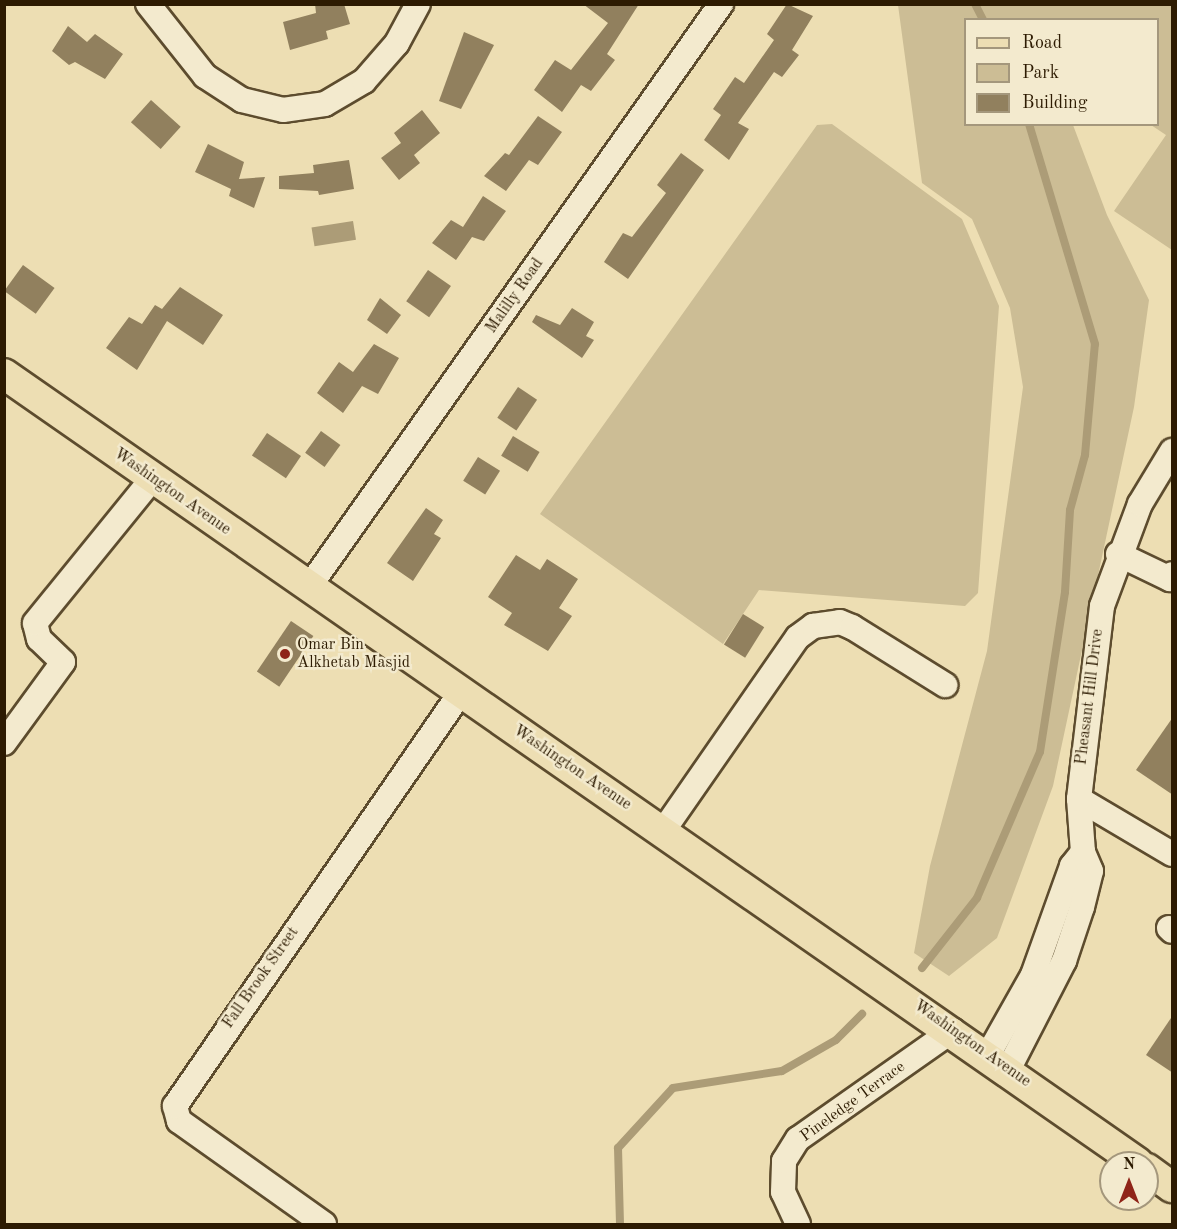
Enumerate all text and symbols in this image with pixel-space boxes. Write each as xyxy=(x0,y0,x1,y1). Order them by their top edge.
legend xyxy=(964,18,1159,126)
text: Road xyxy=(1022,34,1062,52)
text: Park xyxy=(1022,64,1059,82)
text: Building xyxy=(1022,94,1087,112)
street label: Malilly Road xyxy=(482,255,548,337)
street label: Washington Avenue xyxy=(110,444,234,540)
street label: Pheasant Hill Drive xyxy=(1072,628,1108,766)
place label: Omar Bin Alkhetab Masjid xyxy=(297,635,410,673)
marker: Omar Bin Alkhetab Masjid xyxy=(278,647,292,661)
street label: Washington Avenue xyxy=(509,721,635,815)
street label: Fall Brook Street xyxy=(219,924,303,1032)
street label: Washington Avenue xyxy=(910,996,1034,1092)
street label: Pineledge Terrace xyxy=(797,1058,909,1146)
north arrow xyxy=(1099,1151,1159,1211)
text: N xyxy=(1123,1157,1135,1173)

